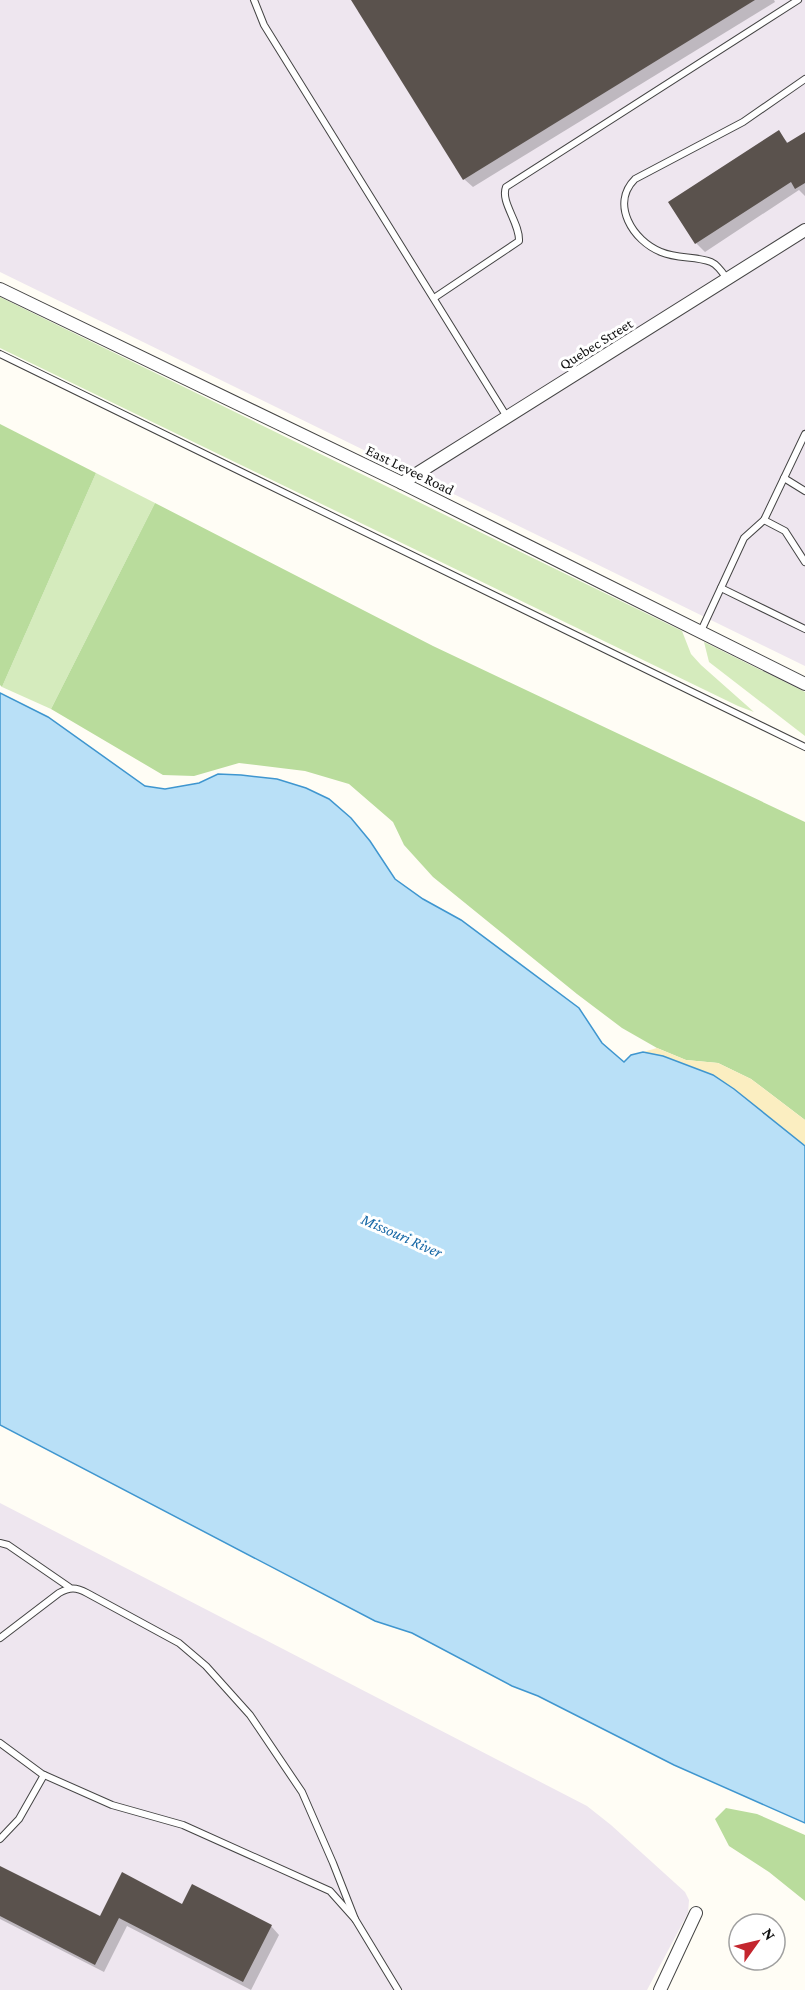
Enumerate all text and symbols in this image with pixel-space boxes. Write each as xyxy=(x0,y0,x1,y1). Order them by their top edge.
street label: Quebec Street xyxy=(557,315,636,373)
street label: East Levee Road xyxy=(363,442,457,498)
water label: Missouri River xyxy=(358,1210,445,1261)
north arrow xyxy=(727,1912,787,1972)
text: N xyxy=(759,1925,779,1943)

